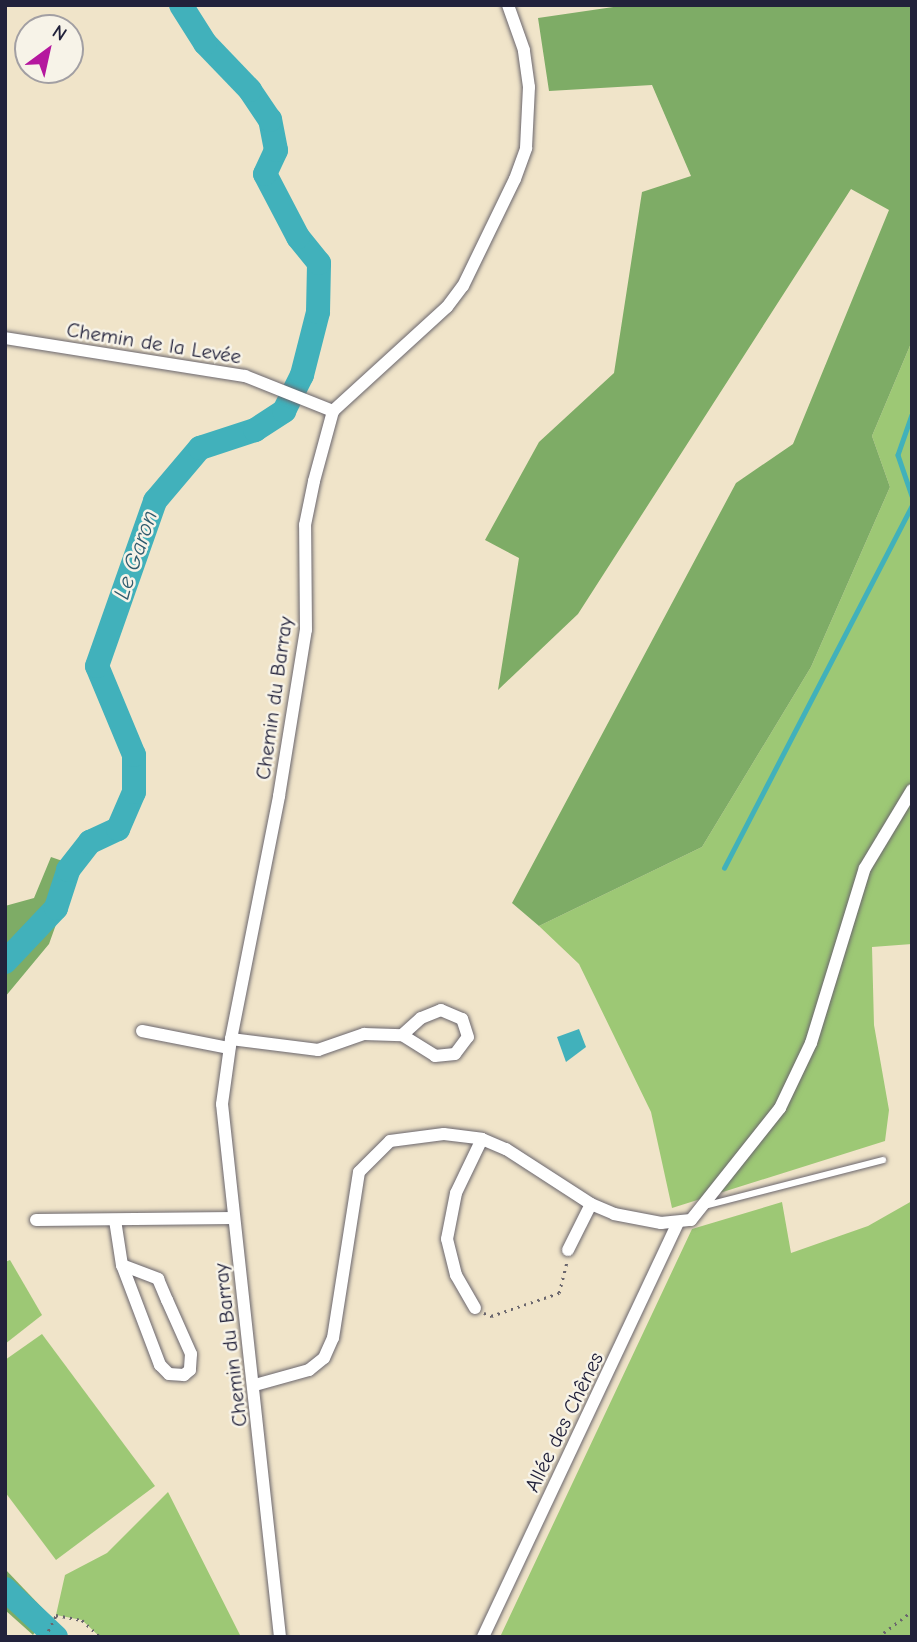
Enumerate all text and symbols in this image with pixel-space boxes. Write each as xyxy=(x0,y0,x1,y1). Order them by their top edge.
north arrow xyxy=(14,14,84,84)
text: N xyxy=(48,20,71,46)
street label: Chemin de la Levée xyxy=(65,317,243,369)
water label: Le Garon xyxy=(108,507,164,603)
street label: Chemin du Barray xyxy=(250,615,298,781)
street label: Chemin du Barray xyxy=(207,1262,253,1428)
street label: Allée des Chênes xyxy=(519,1348,609,1496)

